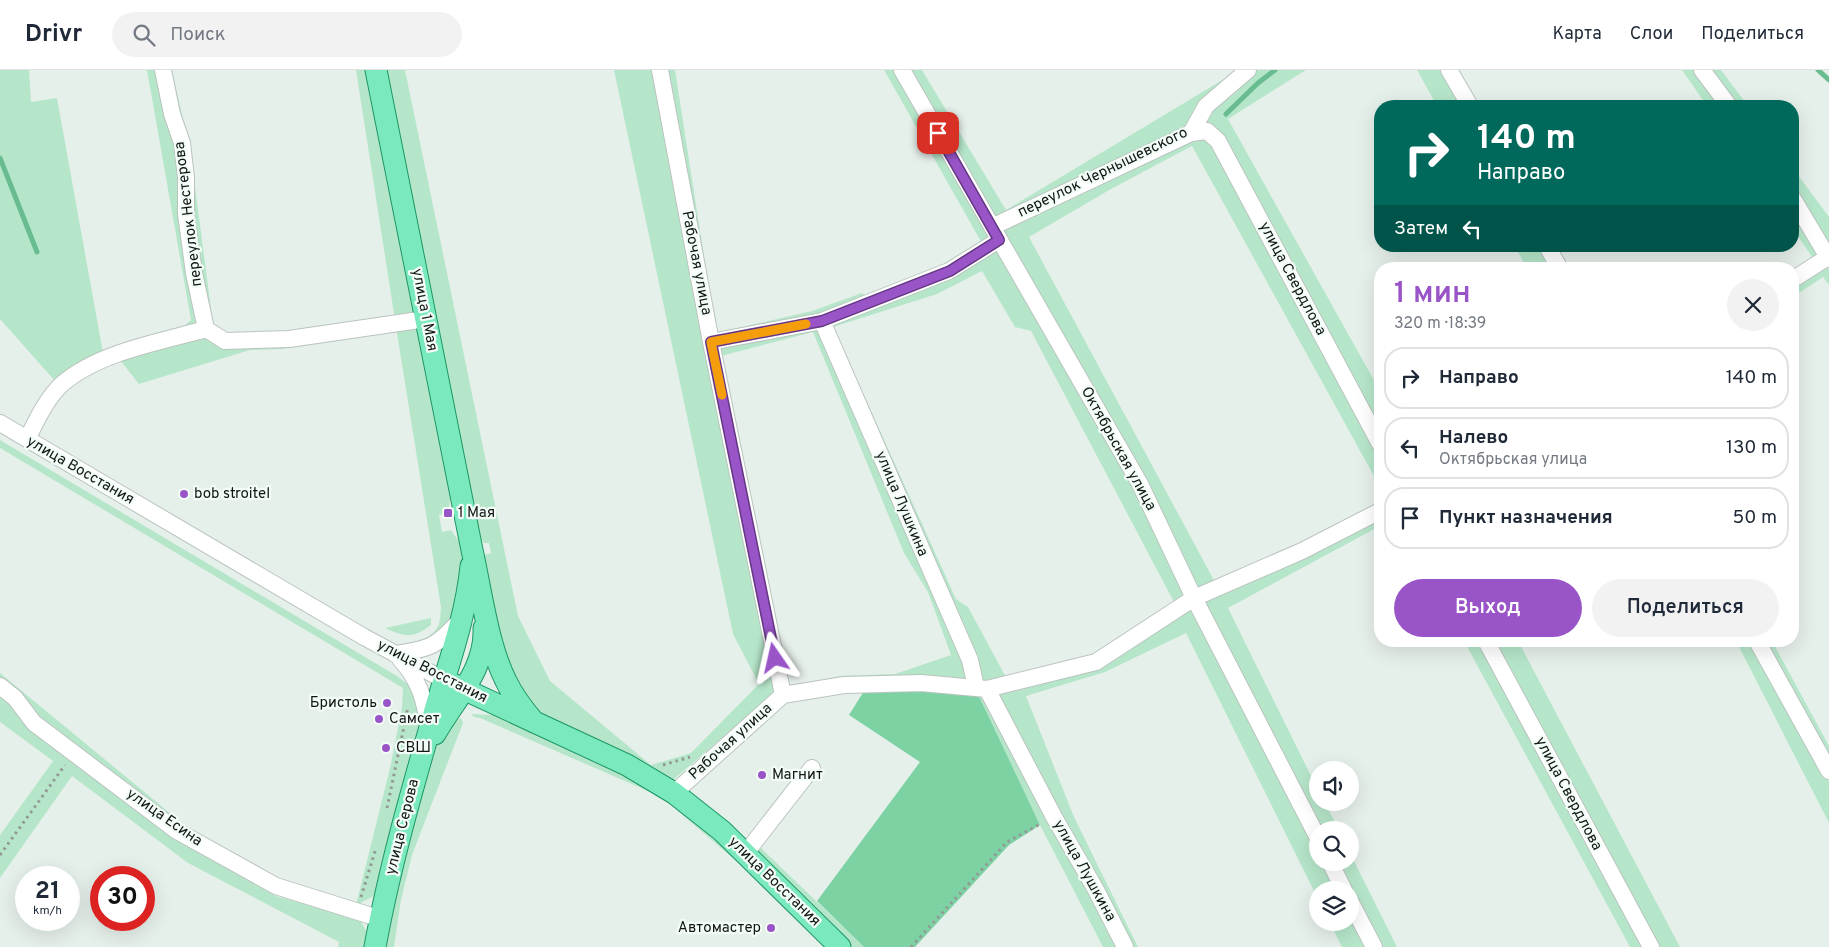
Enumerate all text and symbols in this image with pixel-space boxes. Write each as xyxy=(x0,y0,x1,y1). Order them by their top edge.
search box xyxy=(112,12,462,57)
text: Drivr xyxy=(25,20,82,50)
icon: search xyxy=(130,21,158,49)
text: Поиск xyxy=(170,23,226,47)
text: Карта xyxy=(1552,23,1602,46)
text: Слои xyxy=(1630,23,1673,46)
text: Поделиться xyxy=(1701,23,1804,46)
pin xyxy=(917,112,959,154)
text: 140 m xyxy=(1477,117,1576,161)
icon: arrive xyxy=(924,119,952,147)
icon: right xyxy=(1394,120,1459,185)
street label: переулок Чернышевского xyxy=(1015,124,1191,222)
street label: переулок Нестерова xyxy=(171,140,207,288)
text: Направо xyxy=(1477,160,1565,187)
street label: Рабочая улица xyxy=(677,209,715,317)
icon: left xyxy=(1458,215,1486,243)
text: Затем xyxy=(1394,217,1448,241)
street label: улица Свердлова xyxy=(1254,219,1330,339)
street label: улица 1 Мая xyxy=(407,267,441,353)
text: 1 мин xyxy=(1394,276,1471,313)
button: close xyxy=(1727,279,1779,331)
text: 320 m · 18:39 xyxy=(1394,314,1486,334)
icon: right xyxy=(1396,364,1424,392)
text: Направо xyxy=(1439,366,1519,390)
text: 140 m xyxy=(1726,366,1777,390)
street label: Октябрьская улица xyxy=(1076,384,1160,514)
text: Налево xyxy=(1439,426,1508,450)
street label: улица Восстания xyxy=(23,432,137,510)
icon: left xyxy=(1396,434,1424,462)
text: 130 m xyxy=(1726,436,1777,460)
street label: улица Лушкина xyxy=(870,448,932,560)
text: Октябрьская улица xyxy=(1439,450,1587,470)
place label: bob stroitel xyxy=(194,485,270,504)
marker: bob stroitel xyxy=(178,488,190,500)
place label: 1 Мая xyxy=(458,504,495,523)
icon: arrive xyxy=(1396,504,1424,532)
text: Пункт назначения xyxy=(1439,506,1613,530)
text: 50 m xyxy=(1732,506,1777,530)
marker: 1 Мая xyxy=(442,507,454,519)
button: Выход xyxy=(1394,579,1582,637)
button: Поделиться xyxy=(1592,579,1779,637)
position arrow xyxy=(748,631,800,683)
street label: улица Восстания xyxy=(374,636,490,708)
place label: Бристоль xyxy=(310,694,377,713)
marker: Бристоль xyxy=(381,697,393,709)
street label: Рабочая улица xyxy=(685,700,777,784)
place label: Самсет xyxy=(389,710,440,729)
marker: Самсет xyxy=(373,713,385,725)
street label: улица Свердлова xyxy=(1530,734,1606,854)
place label: СВШ xyxy=(396,739,431,758)
marker: СВШ xyxy=(380,742,392,754)
map controls xyxy=(1309,761,1359,931)
button: sound xyxy=(1309,761,1359,811)
place label: Магнит xyxy=(772,766,823,785)
marker: Магнит xyxy=(756,769,768,781)
street label: улица Серова xyxy=(382,777,424,877)
street label: улица Есина xyxy=(122,785,206,851)
street label: улица Лушкина xyxy=(1048,817,1120,925)
button: search xyxy=(1309,821,1359,871)
street label: улица Восстания xyxy=(724,833,824,931)
speed limit sign: 30 xyxy=(90,866,155,931)
text: 21 xyxy=(35,876,60,908)
button: layers xyxy=(1309,881,1359,931)
text: km/h xyxy=(33,903,62,919)
place label: Автомастер xyxy=(678,919,761,938)
marker: Автомастер xyxy=(765,922,777,934)

